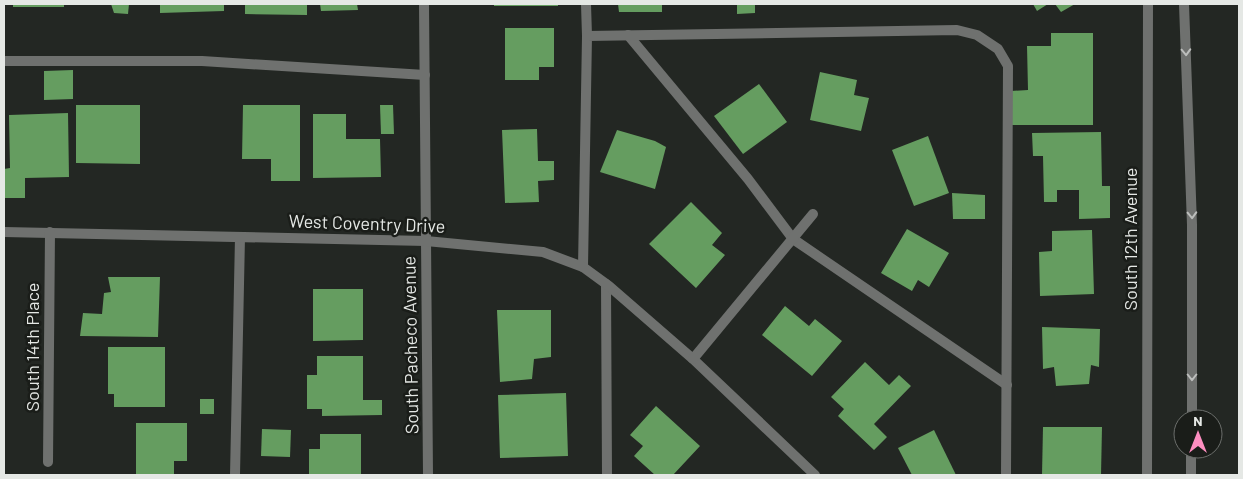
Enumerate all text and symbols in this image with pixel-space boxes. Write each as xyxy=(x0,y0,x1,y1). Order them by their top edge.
one-way arrow xyxy=(1181,49,1191,57)
street label: South 12th Avenue xyxy=(1119,168,1141,310)
street label: West Coventry Drive xyxy=(288,209,446,237)
one-way arrow xyxy=(1187,212,1197,219)
street label: South Pacheco Avenue xyxy=(397,256,423,434)
street label: South 14th Place xyxy=(21,283,43,411)
one-way arrow xyxy=(1187,374,1197,382)
north arrow xyxy=(1173,409,1223,459)
text: N xyxy=(1193,412,1203,429)

